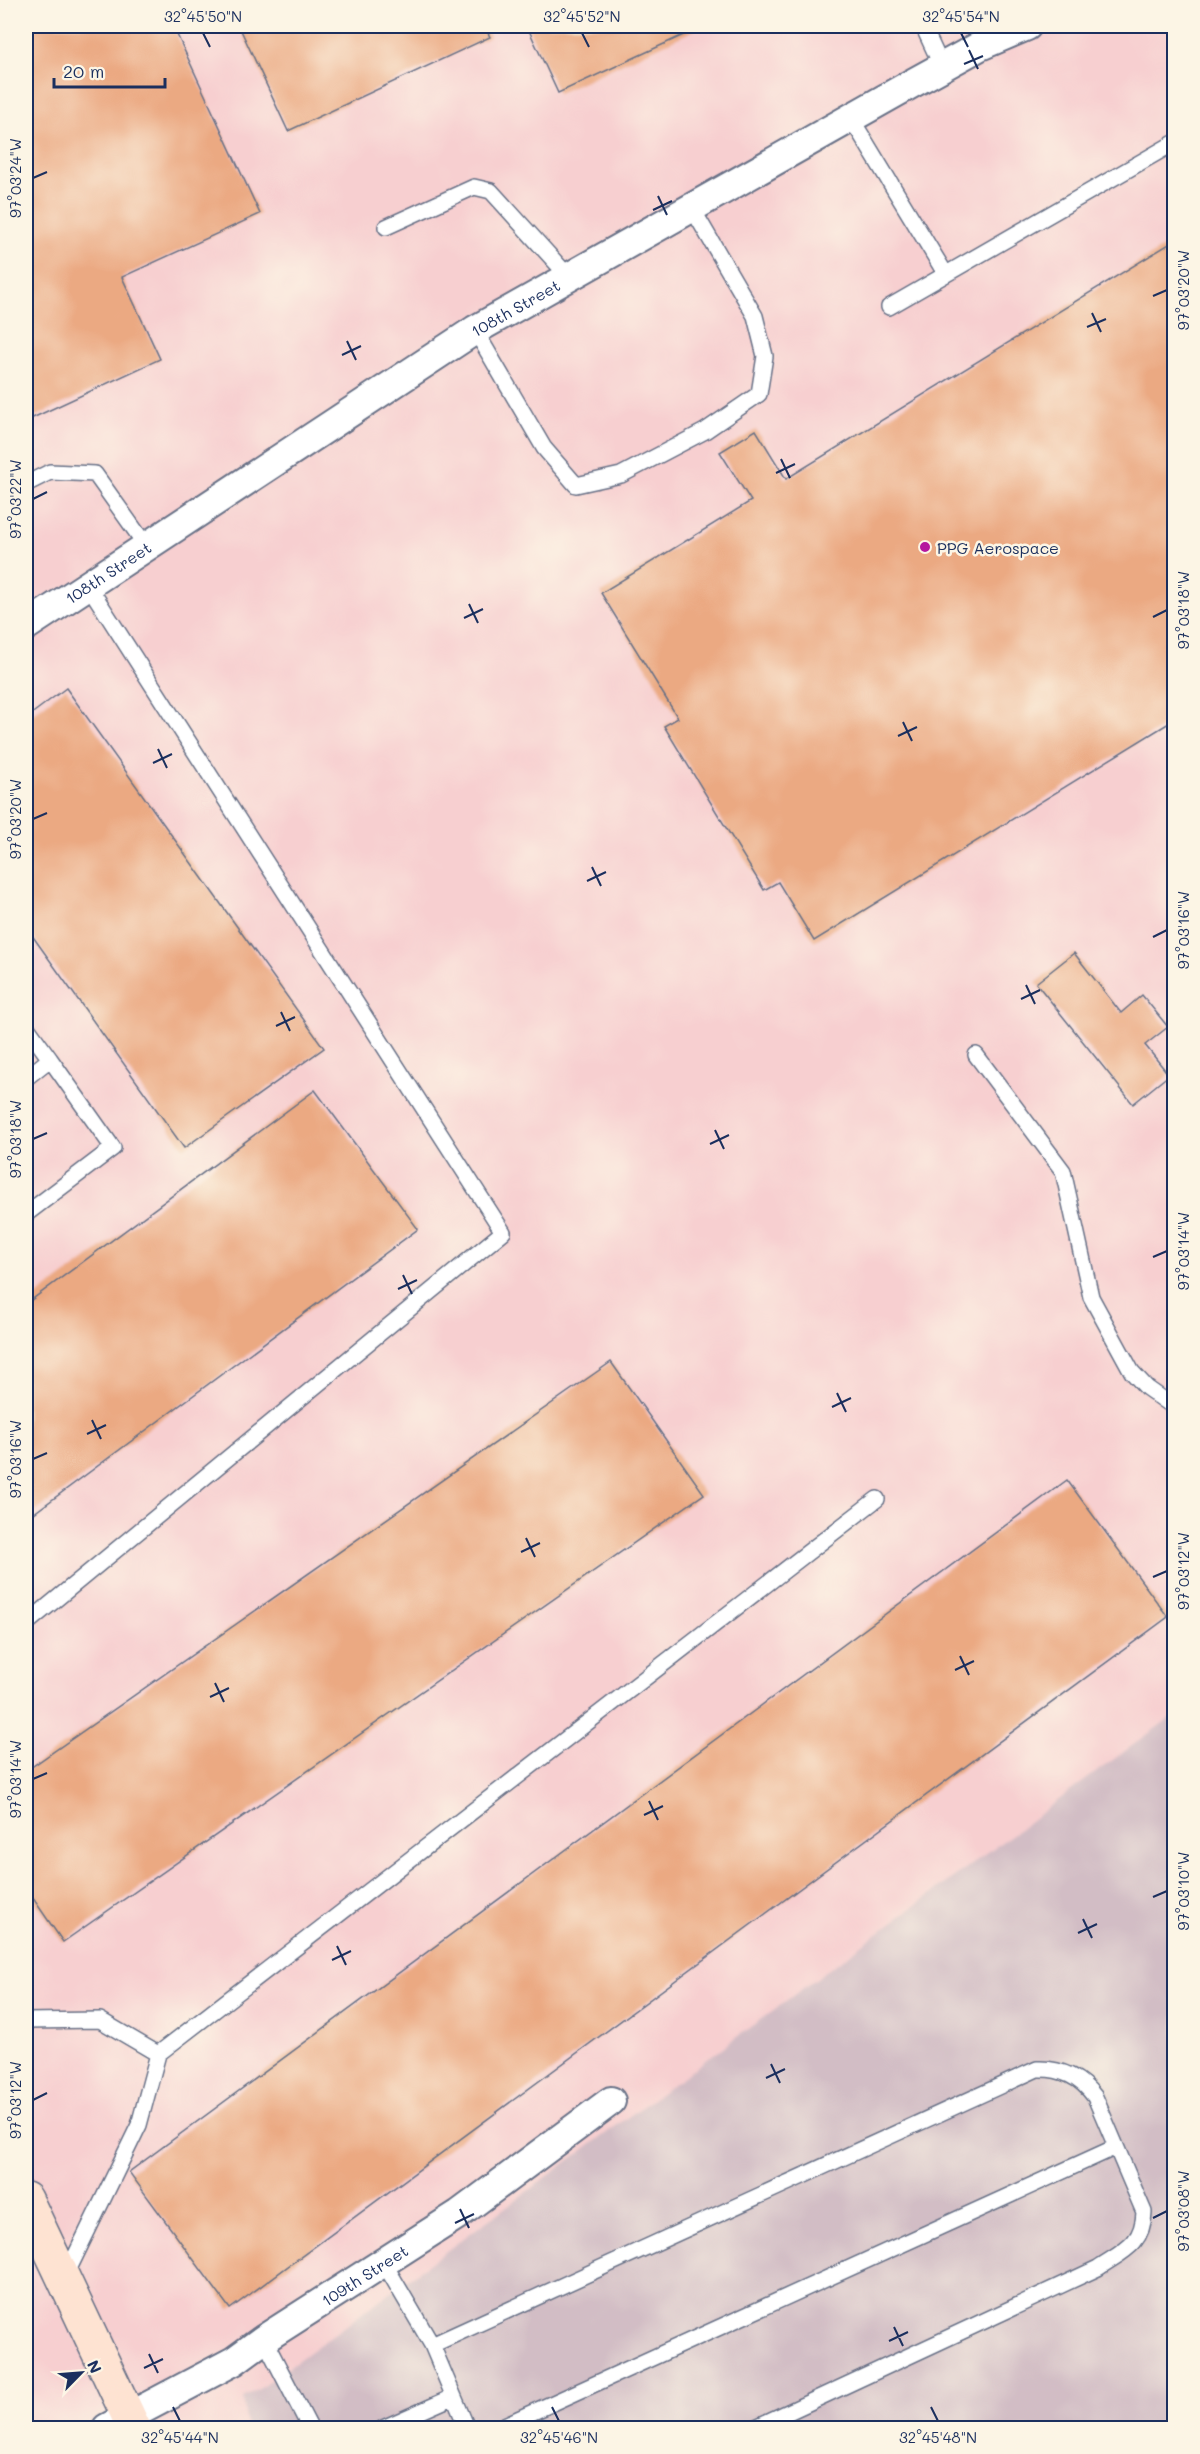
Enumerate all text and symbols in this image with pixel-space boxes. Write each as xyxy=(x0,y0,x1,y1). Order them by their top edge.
text: 32°45'50"N xyxy=(164,6,242,26)
text: 32°45'52"N xyxy=(543,6,621,26)
text: 32°45'54"N xyxy=(922,6,1000,26)
scale bar xyxy=(54,51,165,89)
text: 20 m xyxy=(63,59,104,83)
text: 97°03'24"W xyxy=(5,138,25,218)
text: 97°03'20"W xyxy=(1173,250,1193,330)
street label: 108th Street xyxy=(467,274,563,341)
text: 97°03'22"W xyxy=(5,459,25,539)
street label: 108th Street xyxy=(61,536,155,608)
place label: PPG Aerospace xyxy=(937,537,1059,558)
marker: PPG Aerospace xyxy=(918,540,932,554)
text: 97°03'18"W xyxy=(1173,571,1193,649)
text: 97°03'20"W xyxy=(5,779,25,859)
text: 97°03'16"W xyxy=(1173,891,1193,969)
text: 97°03'18"W xyxy=(5,1100,25,1178)
text: 97°03'14"W xyxy=(1173,1212,1193,1290)
text: 97°03'16"W xyxy=(5,1420,25,1498)
text: 97°03'12"W xyxy=(1173,1532,1193,1610)
text: 97°03'14"W xyxy=(5,1740,25,1818)
text: 97°03'10"W xyxy=(1173,1852,1193,1930)
text: 97°03'12"W xyxy=(5,2061,25,2139)
text: 97°03'08"W xyxy=(1173,2170,1193,2252)
street label: 109th Street xyxy=(317,2239,412,2310)
north arrow xyxy=(51,2343,111,2403)
text: N xyxy=(83,2357,107,2376)
text: 32°45'44"N xyxy=(141,2427,219,2447)
text: 32°45'46"N xyxy=(520,2427,598,2447)
text: 32°45'48"N xyxy=(899,2427,977,2447)

